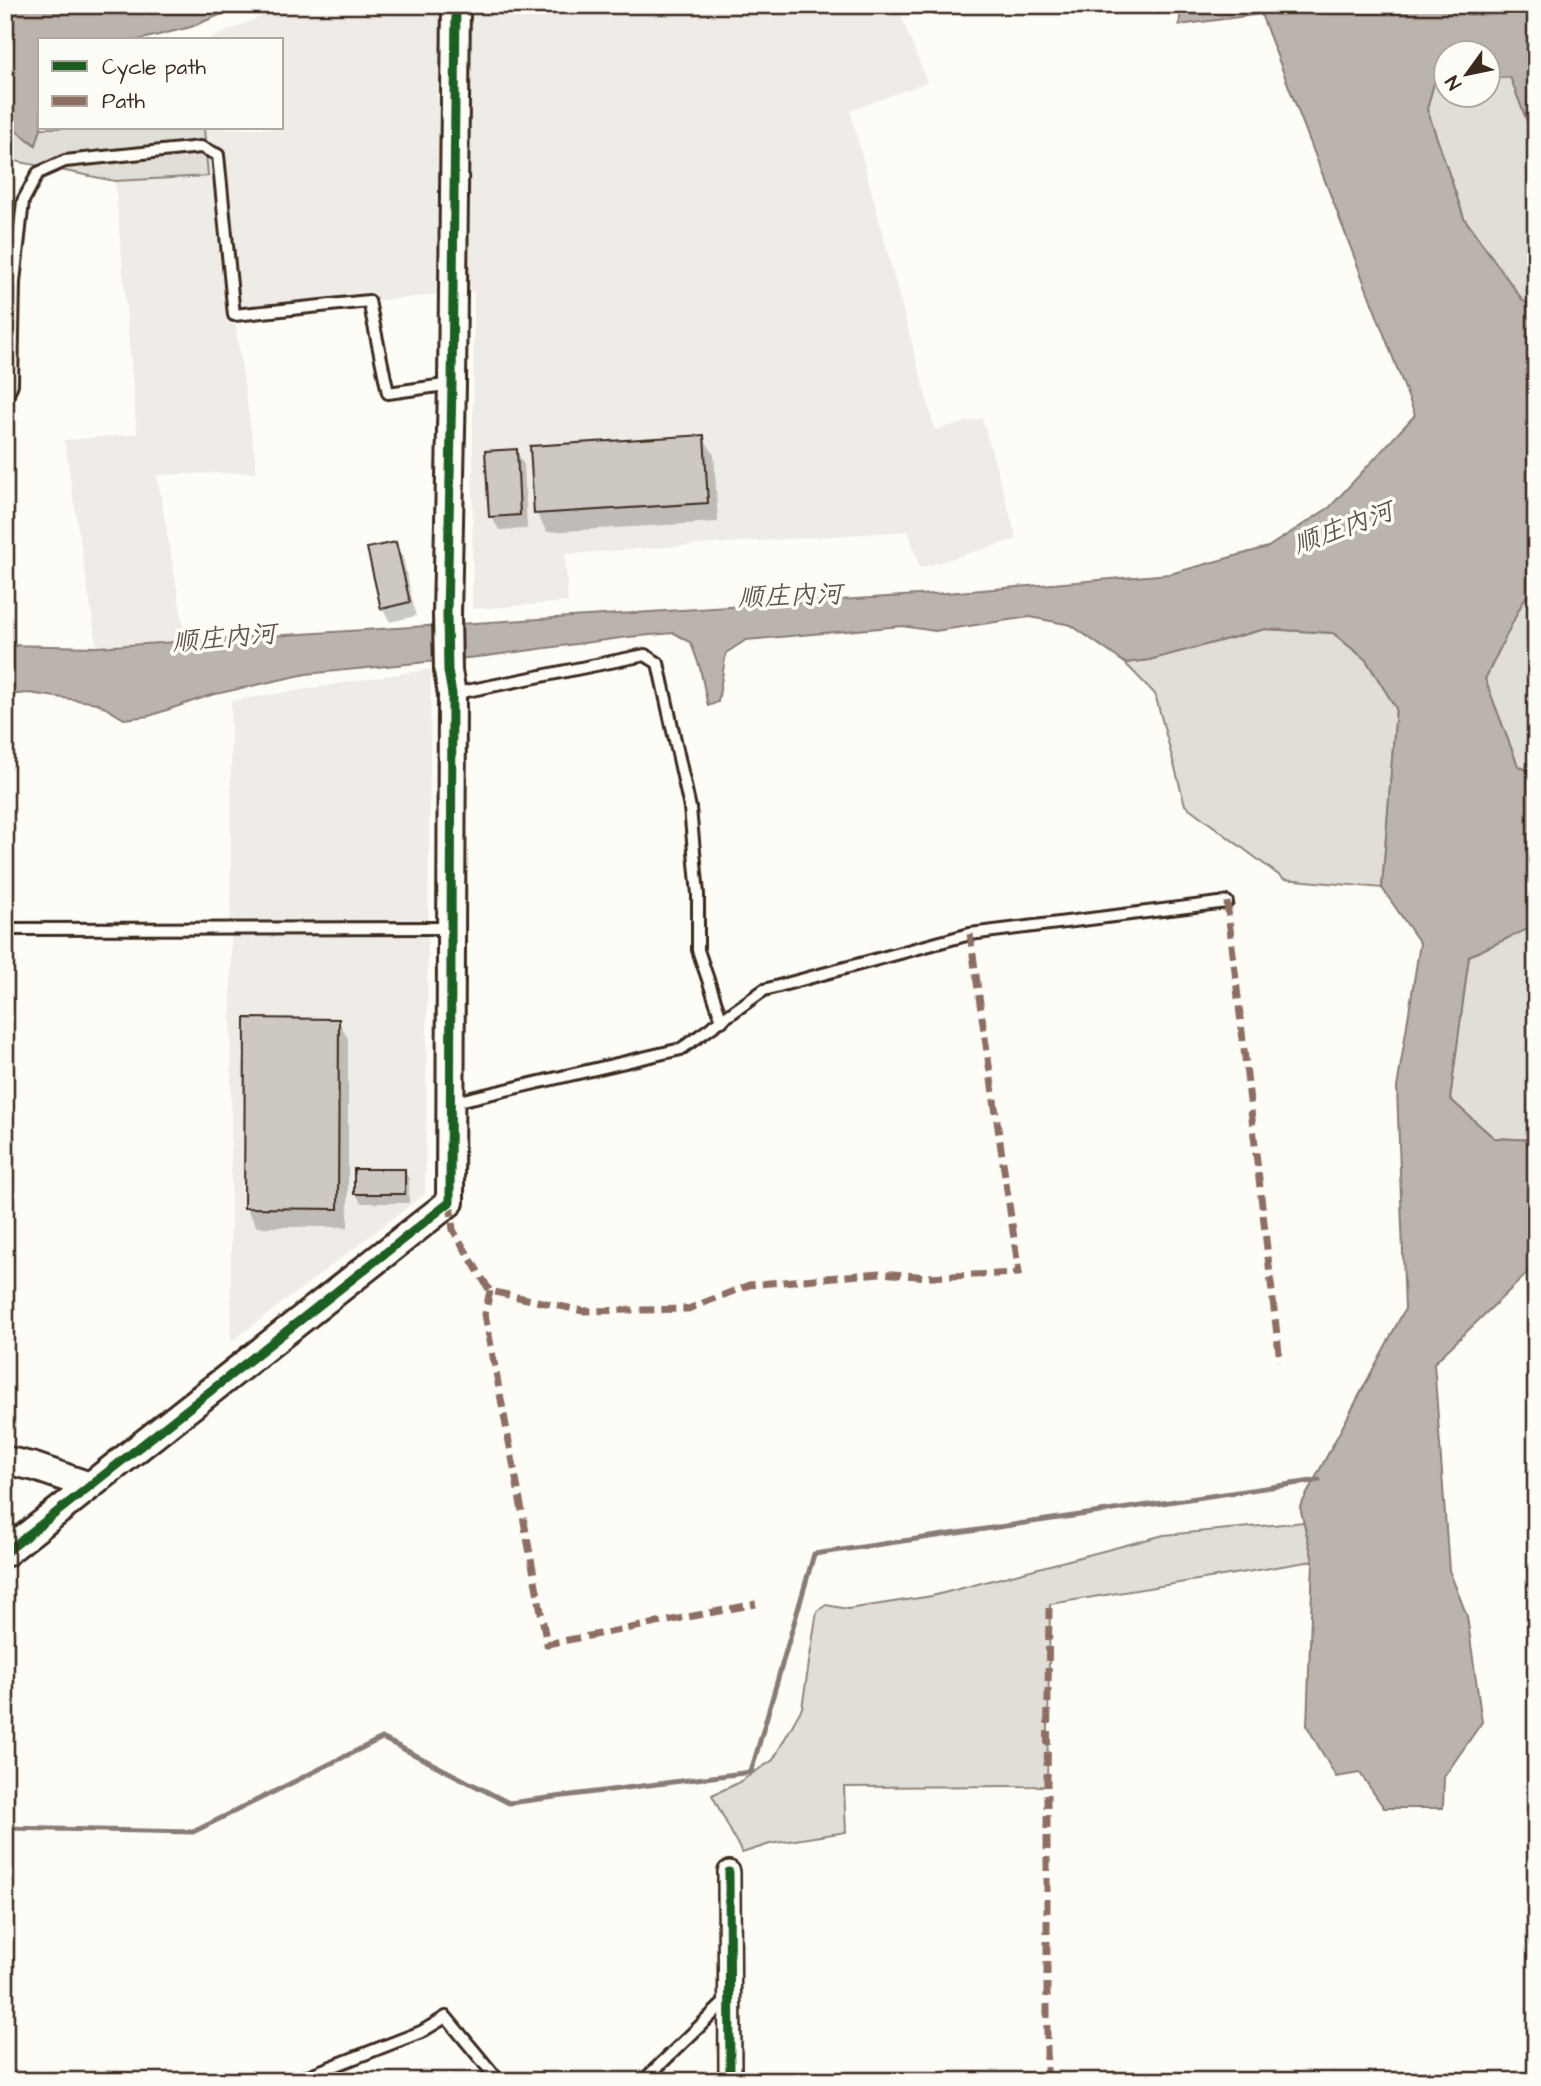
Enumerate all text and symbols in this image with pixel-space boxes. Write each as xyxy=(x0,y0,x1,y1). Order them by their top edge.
legend xyxy=(38,38,284,130)
north arrow xyxy=(1432,38,1502,108)
text: Cycle path xyxy=(102,53,207,84)
text: N xyxy=(1439,70,1469,95)
text: Path xyxy=(102,87,146,116)
water label: 顺庄内河 xyxy=(1288,492,1402,563)
water label: 顺庄内河 xyxy=(737,576,847,616)
water label: 顺庄内河 xyxy=(171,615,281,660)

